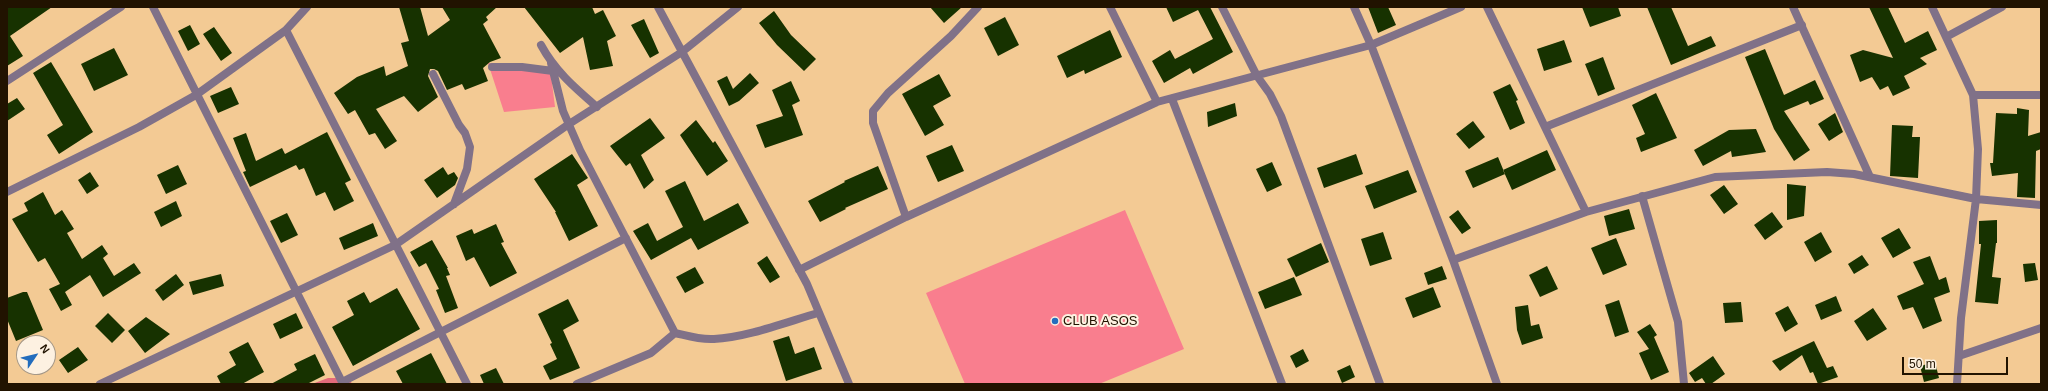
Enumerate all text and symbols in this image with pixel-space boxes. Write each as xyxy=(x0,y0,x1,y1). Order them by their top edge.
place label: CLUB ASOS xyxy=(1063,313,1137,329)
marker: CLUB ASOS xyxy=(1050,316,1060,326)
north arrow xyxy=(16,335,56,375)
text: N xyxy=(38,342,52,355)
scale bar xyxy=(1904,349,2010,375)
text: 50 m xyxy=(1909,357,1936,371)

